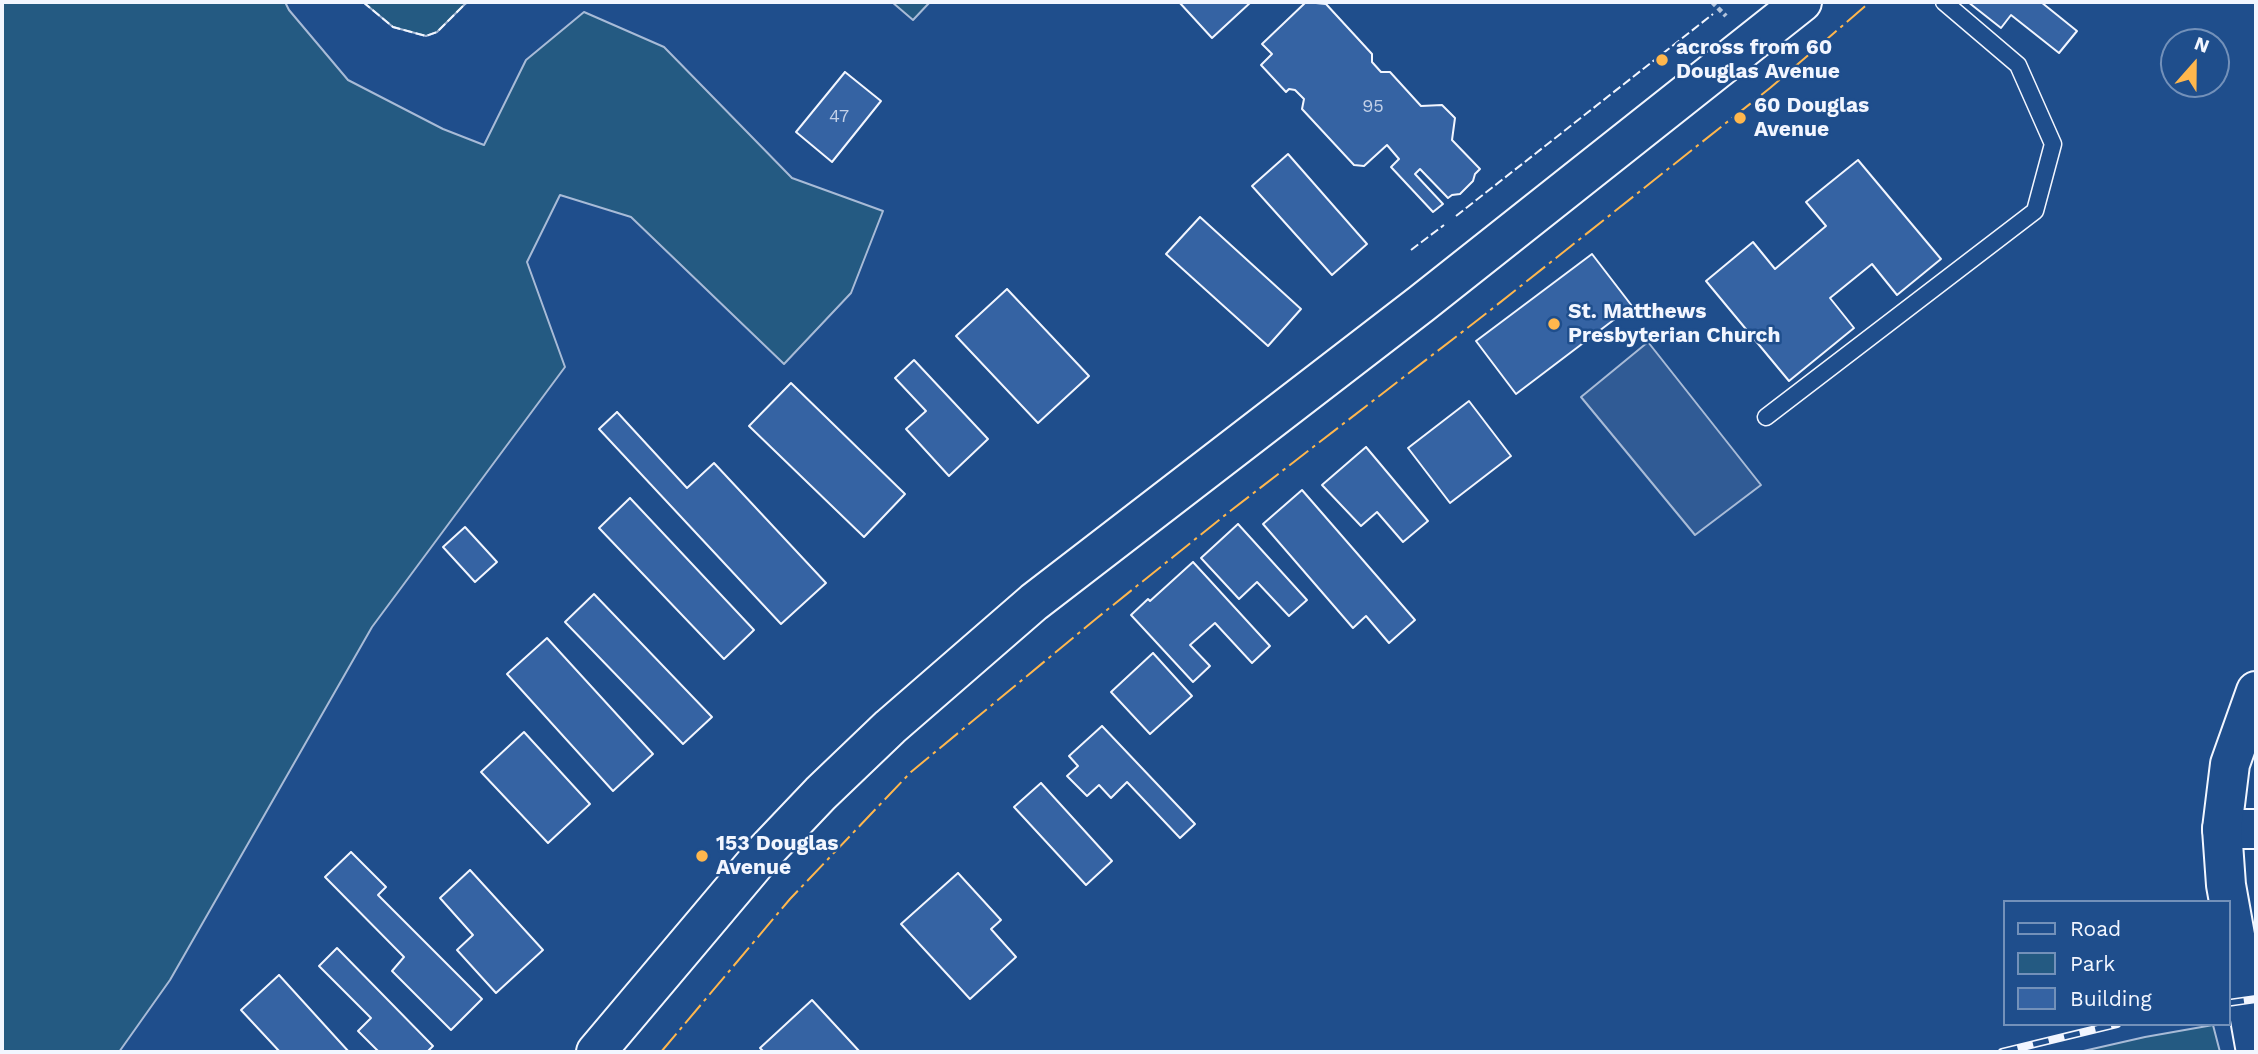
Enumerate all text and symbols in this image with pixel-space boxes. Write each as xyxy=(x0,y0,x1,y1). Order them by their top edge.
north arrow xyxy=(2160,28,2230,98)
text: N xyxy=(2191,32,2213,58)
place label: across from 60 Douglas Avenue xyxy=(1676,35,1840,85)
marker: across from 60 Douglas Avenue xyxy=(1654,52,1670,68)
place label: 60 Douglas Avenue xyxy=(1754,93,1869,143)
house number: 95 xyxy=(1362,96,1384,118)
house number: 47 xyxy=(829,106,849,128)
marker: 60 Douglas Avenue xyxy=(1732,110,1748,126)
place label: St. Matthews Presbyterian Church xyxy=(1568,299,1780,349)
marker: St. Matthews Presbyterian Church xyxy=(1546,316,1562,332)
place label: 153 Douglas Avenue xyxy=(716,831,839,881)
marker: 153 Douglas Avenue xyxy=(694,848,710,864)
legend xyxy=(2002,900,2230,1026)
text: Road xyxy=(2070,916,2121,941)
text: Park xyxy=(2070,951,2115,976)
text: Building xyxy=(2070,986,2152,1011)

